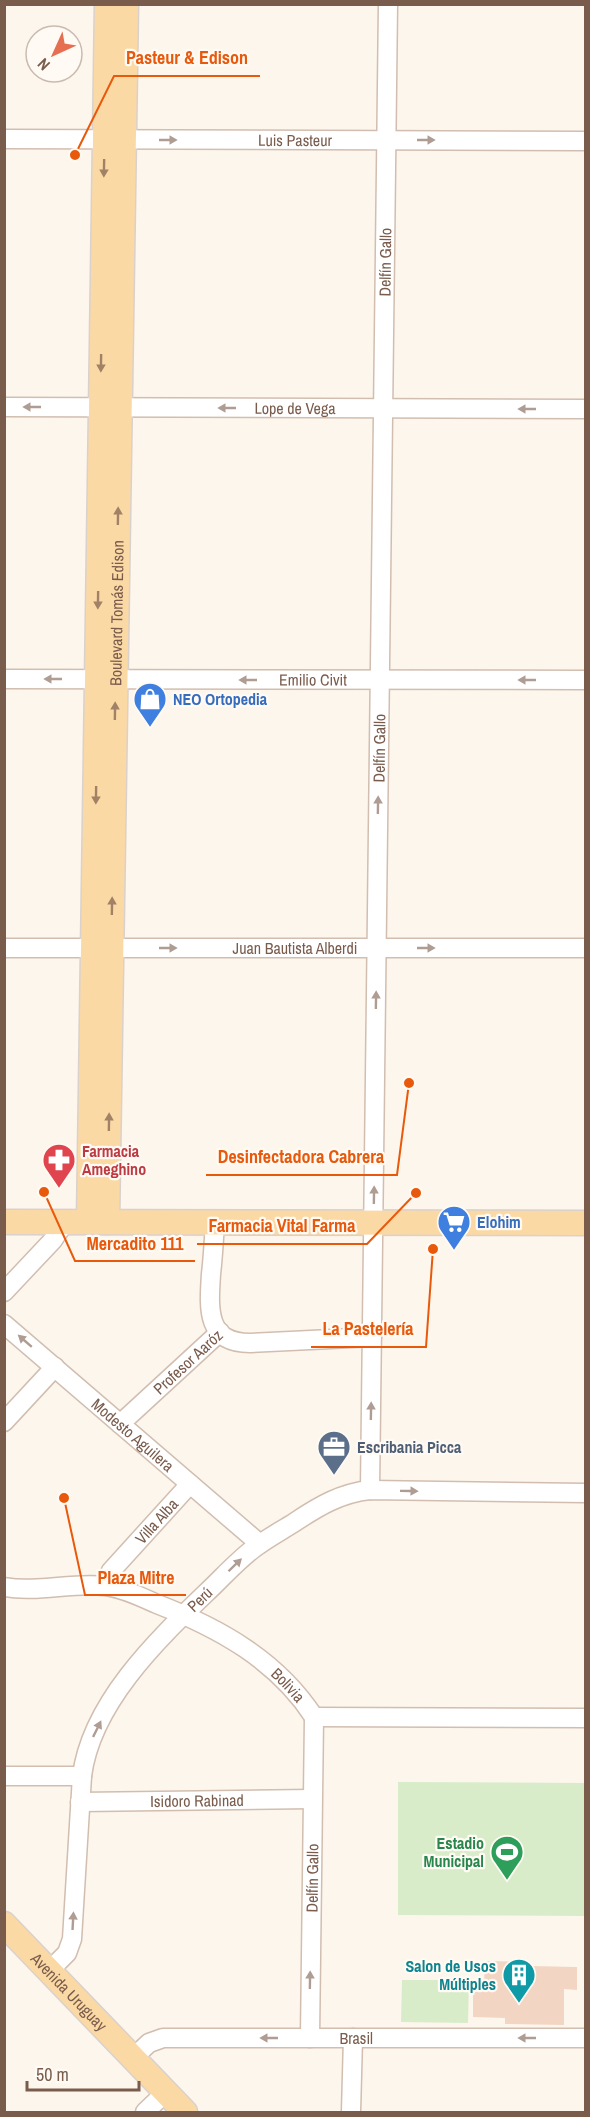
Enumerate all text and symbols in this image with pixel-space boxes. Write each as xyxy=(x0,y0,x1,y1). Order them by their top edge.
north arrow xyxy=(24,24,84,84)
callout: Pasteur & Edison xyxy=(114,40,260,76)
text: Pasteur & Edison xyxy=(126,45,248,70)
text: N xyxy=(32,53,55,76)
street label: Luis Pasteur xyxy=(258,129,333,151)
one-way arrow xyxy=(158,135,177,145)
one-way arrow xyxy=(416,135,435,145)
one-way arrow xyxy=(99,158,109,177)
street label: Delfín Gallo xyxy=(373,228,396,297)
one-way arrow xyxy=(97,353,106,372)
street label: Lope de Vega xyxy=(254,397,336,419)
one-way arrow xyxy=(23,403,42,412)
one-way arrow xyxy=(218,403,237,413)
one-way arrow xyxy=(518,404,537,414)
one-way arrow xyxy=(113,506,123,525)
street label: Boulevard Tomás Edison xyxy=(104,540,129,686)
one-way arrow xyxy=(93,590,103,609)
street label: Emilio Civit xyxy=(279,668,347,691)
one-way arrow xyxy=(44,674,63,684)
one-way arrow xyxy=(239,675,258,684)
one-way arrow xyxy=(518,675,537,685)
shop icon: NEO Ortopedia xyxy=(132,681,168,728)
place label: NEO Ortopedia xyxy=(173,688,268,710)
one-way arrow xyxy=(110,701,120,720)
street label: Delfín Gallo xyxy=(368,714,390,782)
one-way arrow xyxy=(91,785,100,804)
one-way arrow xyxy=(374,795,383,814)
one-way arrow xyxy=(107,896,117,915)
street label: Juan Bautista Alberdi xyxy=(233,937,357,959)
one-way arrow xyxy=(158,943,177,953)
one-way arrow xyxy=(416,943,435,953)
one-way arrow xyxy=(371,990,381,1009)
one-way arrow xyxy=(104,1112,113,1131)
callout: Desinfectadora Cabrera xyxy=(206,1139,397,1175)
place label: Farmacia Ameghino xyxy=(82,1140,146,1180)
pharmacy icon: Farmacia Ameghino xyxy=(41,1142,77,1189)
text: Desinfectadora Cabrera xyxy=(218,1144,385,1169)
one-way arrow xyxy=(369,1185,378,1204)
supermarket icon: Elohim xyxy=(436,1204,472,1251)
callout: Farmacia Vital Farma xyxy=(197,1208,367,1244)
place label: Elohim xyxy=(477,1211,521,1233)
text: Farmacia Vital Farma xyxy=(209,1213,356,1238)
callout: Mercadito 111 xyxy=(75,1225,195,1261)
text: Mercadito 111 xyxy=(87,1231,184,1256)
callout: La Pastelería xyxy=(311,1311,426,1347)
text: La Pastelería xyxy=(322,1316,414,1341)
street label: Profesor Aaróz xyxy=(148,1324,227,1399)
one-way arrow xyxy=(18,1335,33,1348)
street label: Modesto Aguilera xyxy=(87,1393,179,1477)
one-way arrow xyxy=(366,1401,376,1420)
office icon: Escribania Picca xyxy=(316,1429,352,1476)
place label: Escribania Picca xyxy=(357,1436,462,1458)
one-way arrow xyxy=(399,1486,418,1496)
street label: Villa Alba xyxy=(130,1493,183,1549)
one-way arrow xyxy=(228,1558,243,1572)
callout: Plaza Mitre xyxy=(85,1559,186,1595)
text: Plaza Mitre xyxy=(97,1565,175,1590)
street label: Perú xyxy=(182,1582,217,1617)
street label: Bolivia xyxy=(267,1663,311,1707)
one-way arrow xyxy=(92,1720,101,1737)
street label: Isidoro Rabinad xyxy=(150,1789,244,1812)
place label: Estadio Municipal xyxy=(423,1832,484,1872)
sports icon: Estadio Municipal xyxy=(489,1834,525,1881)
street label: Delfín Gallo xyxy=(301,1844,323,1912)
one-way arrow xyxy=(69,1911,78,1930)
street label: Avenida Uruguay xyxy=(25,1947,113,2036)
place label: Salon de Usos Múltiples xyxy=(406,1955,496,1995)
building icon: Salon de Usos Múltiples xyxy=(501,1957,537,2004)
one-way arrow xyxy=(305,1970,315,1989)
street label: Brasil xyxy=(339,2027,373,2049)
one-way arrow xyxy=(260,2033,279,2043)
one-way arrow xyxy=(518,2033,537,2043)
scale bar xyxy=(27,2054,140,2092)
text: 50 m xyxy=(36,2062,69,2087)

